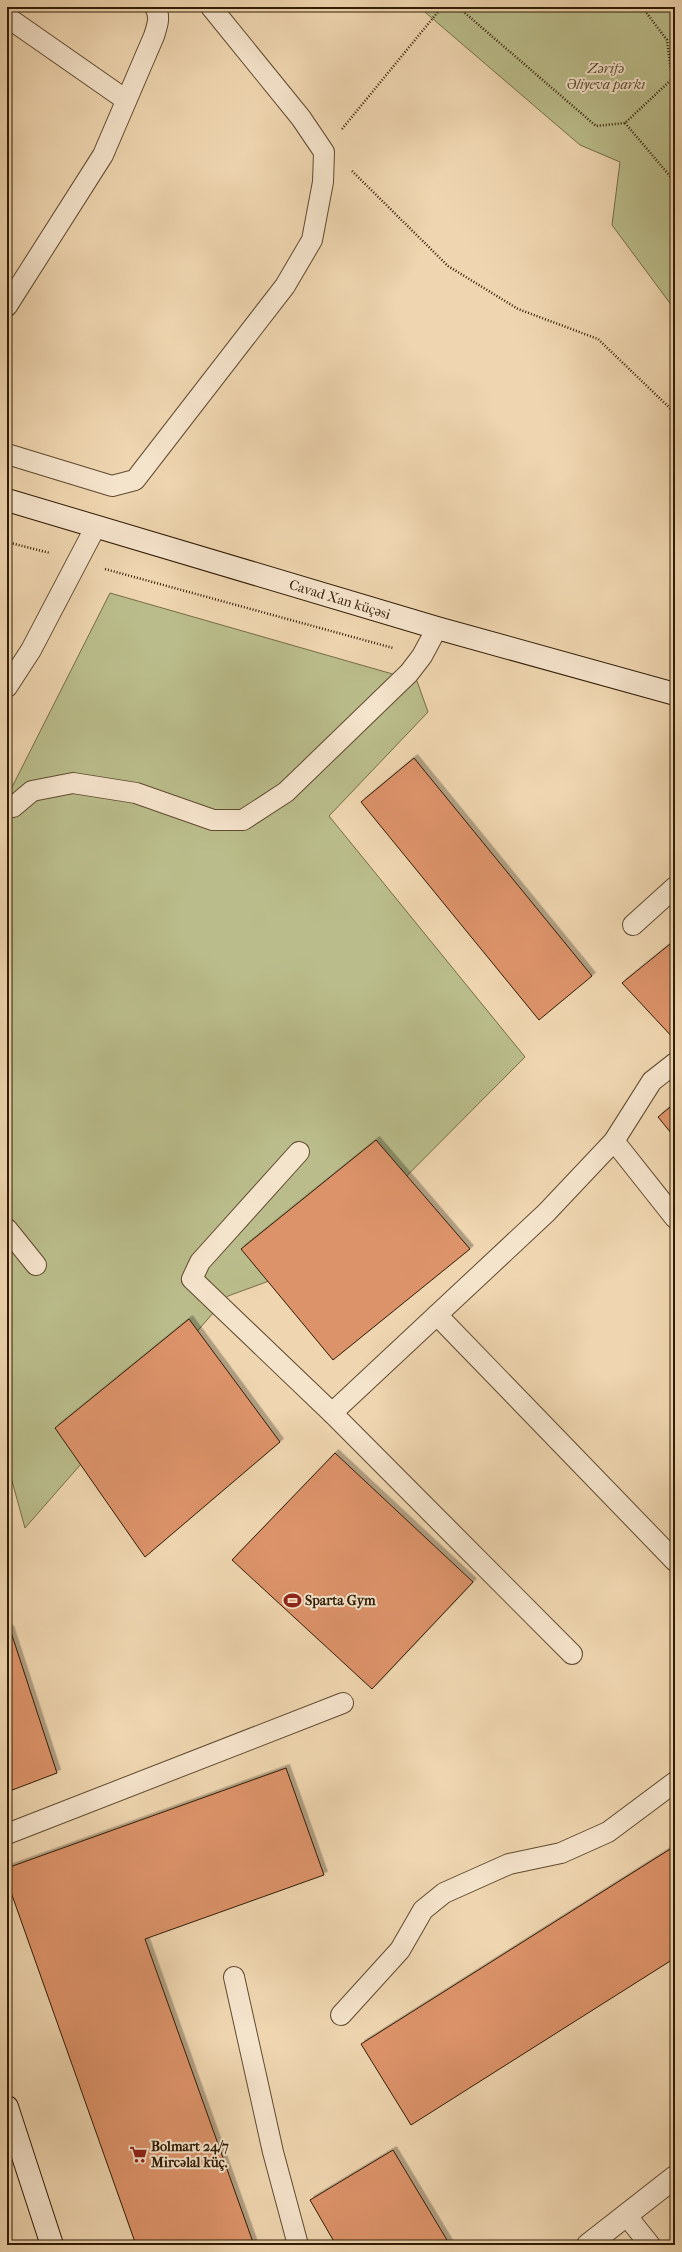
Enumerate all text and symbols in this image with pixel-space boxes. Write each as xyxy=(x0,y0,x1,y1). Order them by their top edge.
park label: Zərifə Əliyeva parkı xyxy=(567,60,645,93)
street label: Cavad Xan küçəsi xyxy=(287,576,393,623)
sports icon: Sparta Gym xyxy=(282,1590,302,1610)
place label: Sparta Gym xyxy=(305,1592,376,1609)
place label: Bolmart 24/7 Mircәlal küç. xyxy=(150,2138,229,2172)
supermarket icon: Bolmart 24/7 Mircәlal küç. xyxy=(128,2144,148,2164)

